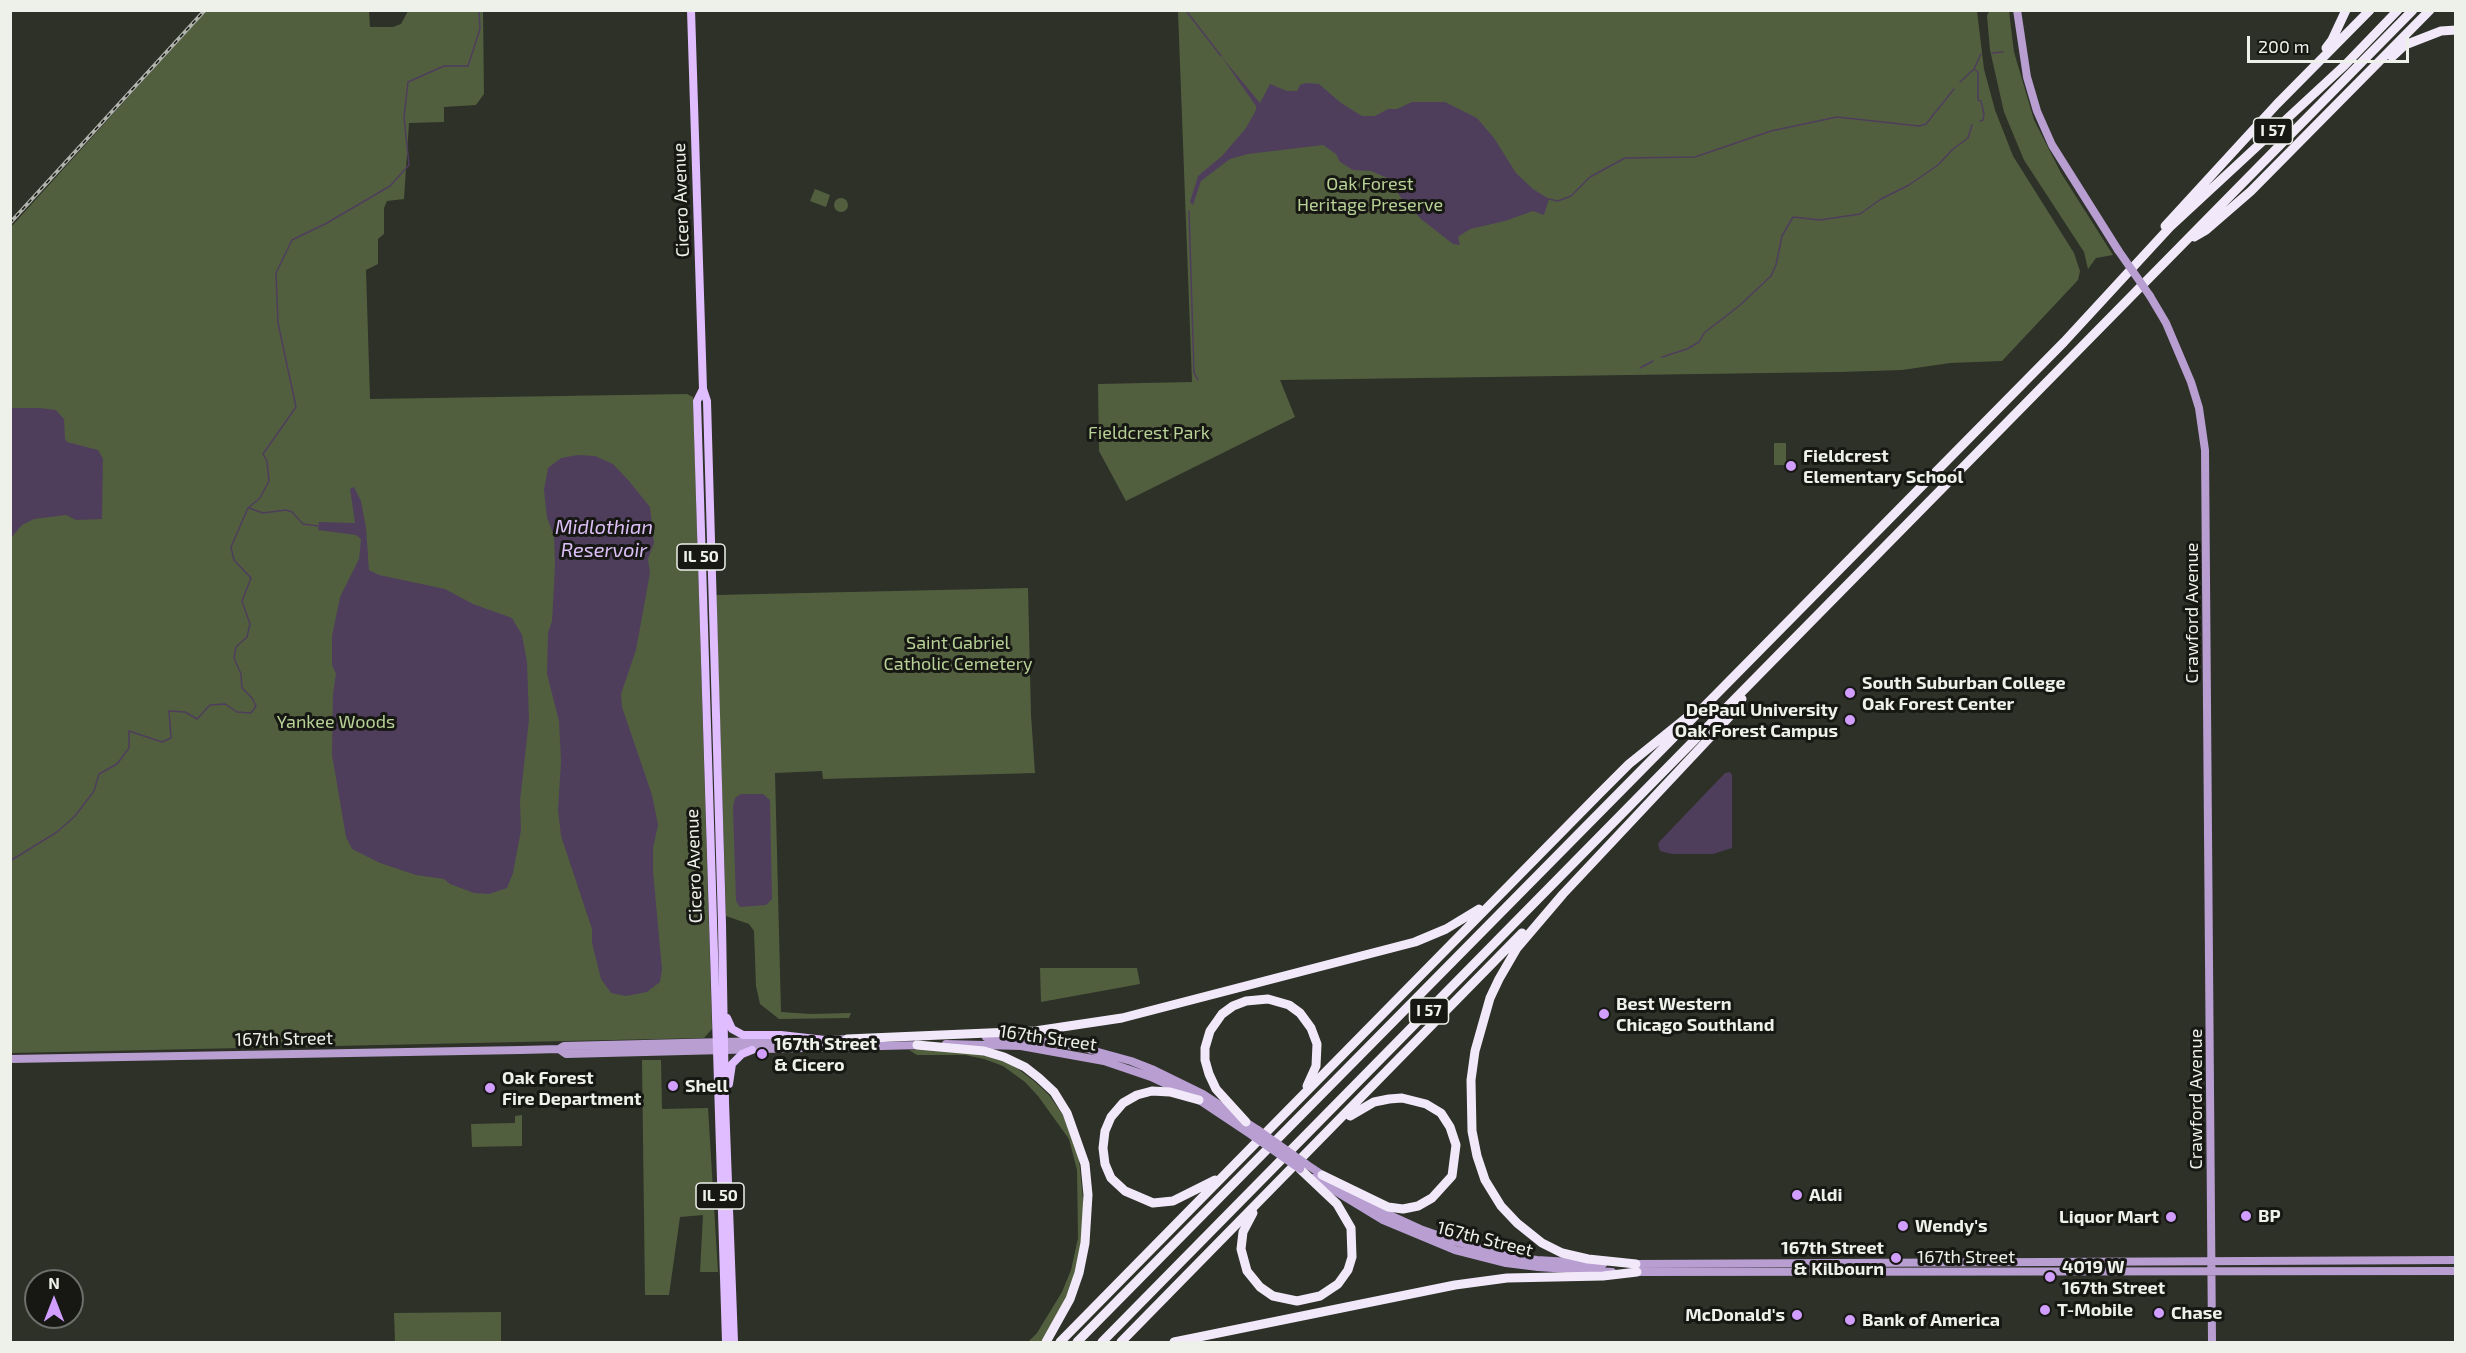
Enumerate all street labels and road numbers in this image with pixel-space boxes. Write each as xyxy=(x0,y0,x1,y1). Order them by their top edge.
road number: I 57 xyxy=(2254,118,2292,144)
street label: Cicero Avenue xyxy=(668,142,694,258)
street label: Crawford Avenue xyxy=(2181,543,2203,683)
road number: IL 50 xyxy=(677,544,725,570)
street label: Cicero Avenue xyxy=(681,808,707,924)
road number: I 57 xyxy=(1410,998,1448,1024)
street label: 167th Street xyxy=(998,1020,1098,1056)
street label: 167th Street xyxy=(235,1027,333,1051)
street label: Crawford Avenue xyxy=(2185,1029,2207,1169)
road number: IL 50 xyxy=(696,1183,744,1209)
street label: 167th Street xyxy=(1435,1217,1535,1261)
street label: 167th Street xyxy=(1917,1246,2015,1268)

